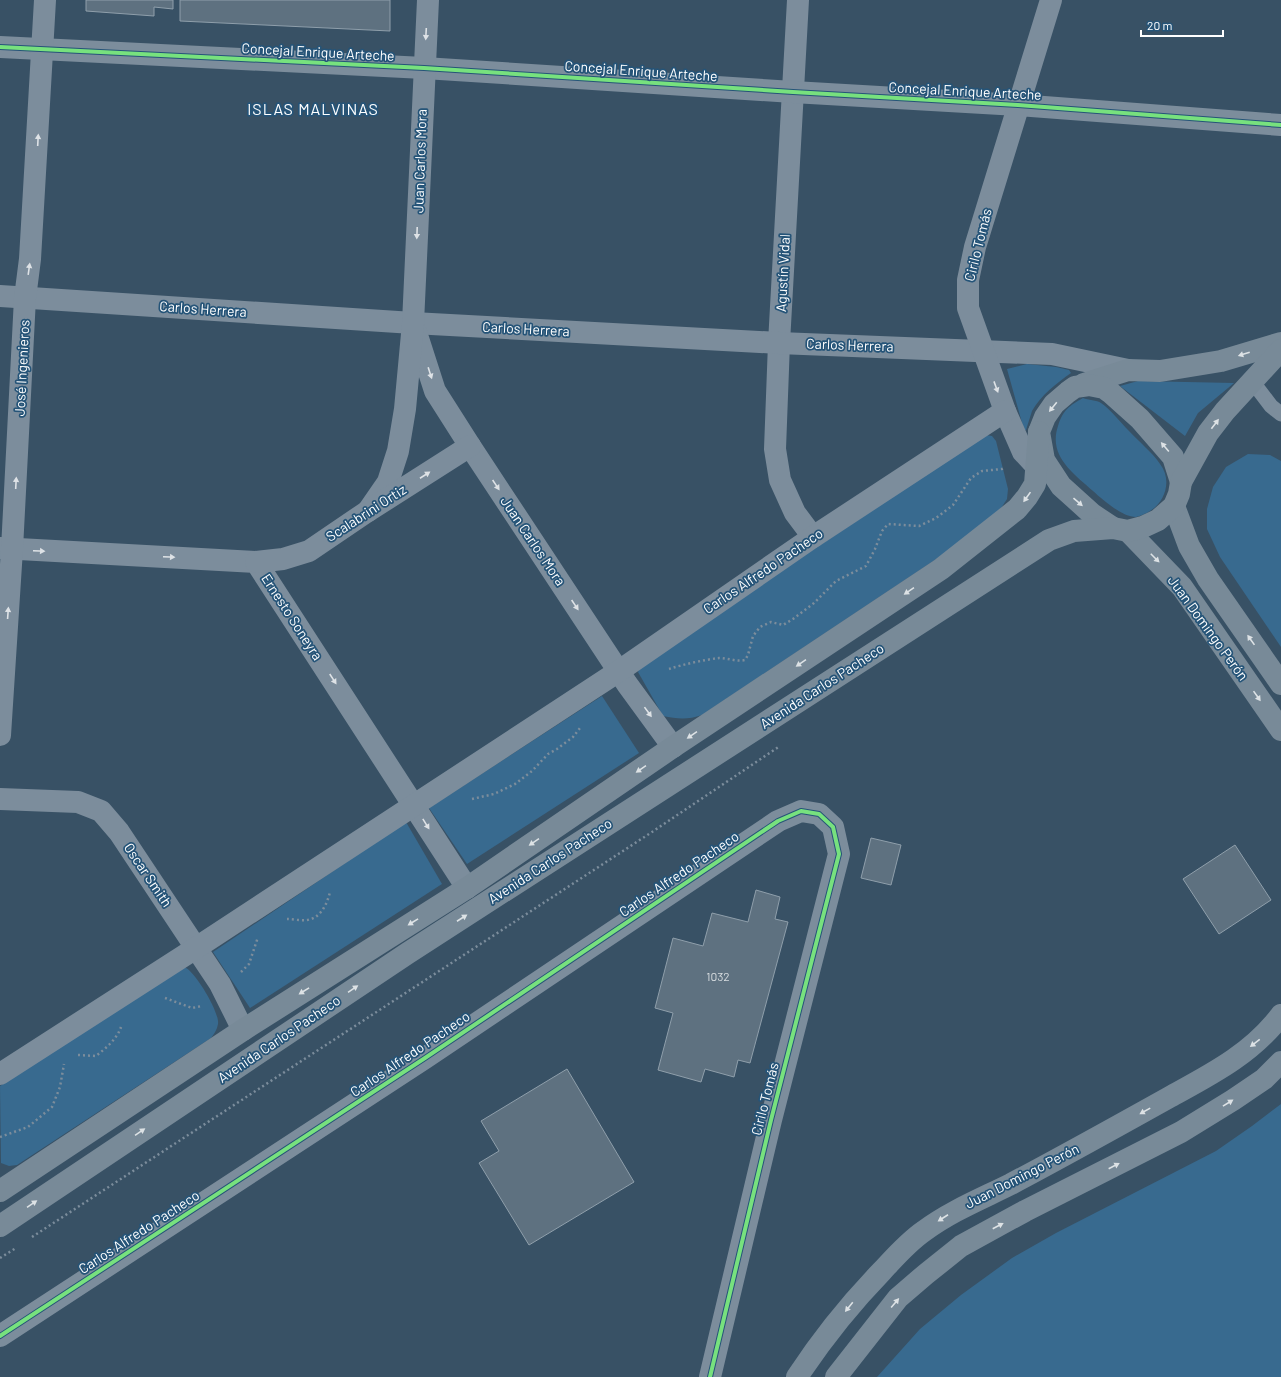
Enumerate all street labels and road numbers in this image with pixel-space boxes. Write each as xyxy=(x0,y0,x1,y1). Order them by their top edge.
street label: Concejal Enrique Arteche xyxy=(241,39,395,64)
street label: Concejal Enrique Arteche xyxy=(564,57,718,84)
street label: Concejal Enrique Arteche xyxy=(888,78,1042,103)
street label: Juan Carlos Mora xyxy=(409,109,430,213)
street label: Cirilo Tomás xyxy=(960,206,995,283)
street label: Agustín Vidal xyxy=(772,233,793,312)
street label: Carlos Herrera xyxy=(159,297,247,320)
street label: Carlos Herrera xyxy=(482,318,570,339)
street label: José Ingenieros xyxy=(10,319,33,417)
street label: Carlos Herrera xyxy=(806,334,894,355)
street label: Scalabrini Ortiz xyxy=(322,480,409,545)
street label: Juan Carlos Mora xyxy=(497,493,570,589)
street label: Carlos Alfredo Pacheco xyxy=(700,524,826,617)
street label: Ernesto Soneyra xyxy=(258,570,327,663)
street label: Juan Domingo Perón xyxy=(1165,572,1252,683)
street label: Avenida Carlos Pacheco xyxy=(757,639,887,732)
street label: Avenida Carlos Pacheco xyxy=(485,814,615,907)
street label: Carlos Alfredo Pacheco xyxy=(616,827,742,920)
street label: Oscar Smith xyxy=(121,839,176,910)
street label: Avenida Carlos Pacheco xyxy=(214,991,343,1086)
street label: Carlos Alfredo Pacheco xyxy=(347,1007,473,1100)
street label: Cirilo Tomás xyxy=(747,1060,782,1137)
street label: Juan Domingo Perón xyxy=(962,1139,1082,1212)
street label: Carlos Alfredo Pacheco xyxy=(75,1186,202,1277)

